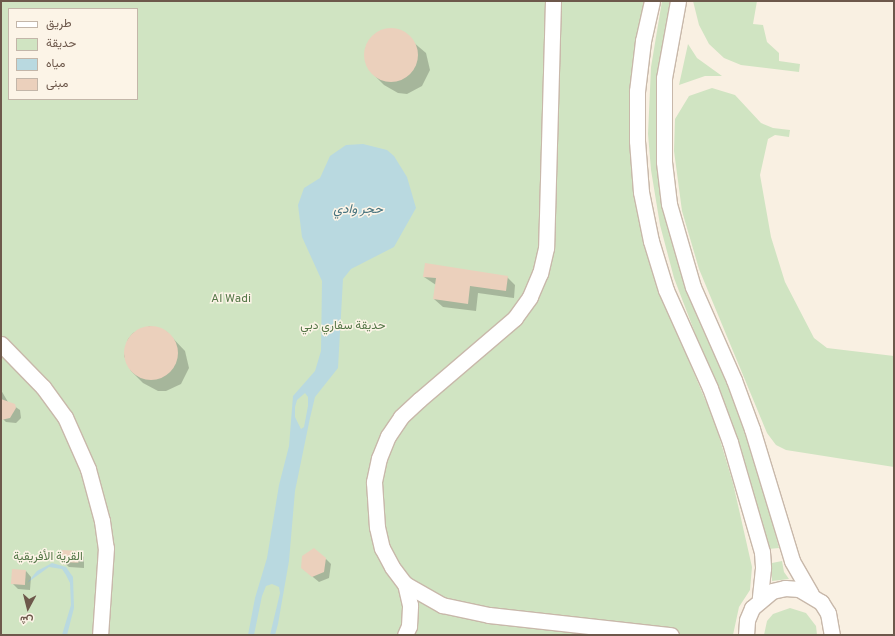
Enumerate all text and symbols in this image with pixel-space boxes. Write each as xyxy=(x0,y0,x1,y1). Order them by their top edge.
legend xyxy=(8,8,138,100)
text: طريق xyxy=(46,16,71,32)
text: حديقة xyxy=(46,36,76,52)
text: مياه xyxy=(46,56,65,72)
text: مبنى xyxy=(46,76,68,92)
water label: حجر وادي xyxy=(333,202,383,218)
park label: Al Wadi xyxy=(211,293,251,307)
park label: حديقة سفاري دبي xyxy=(300,320,386,334)
park label: القرية الأفريقية xyxy=(13,551,83,565)
north arrow xyxy=(8,588,48,628)
text: ش xyxy=(19,612,34,628)

